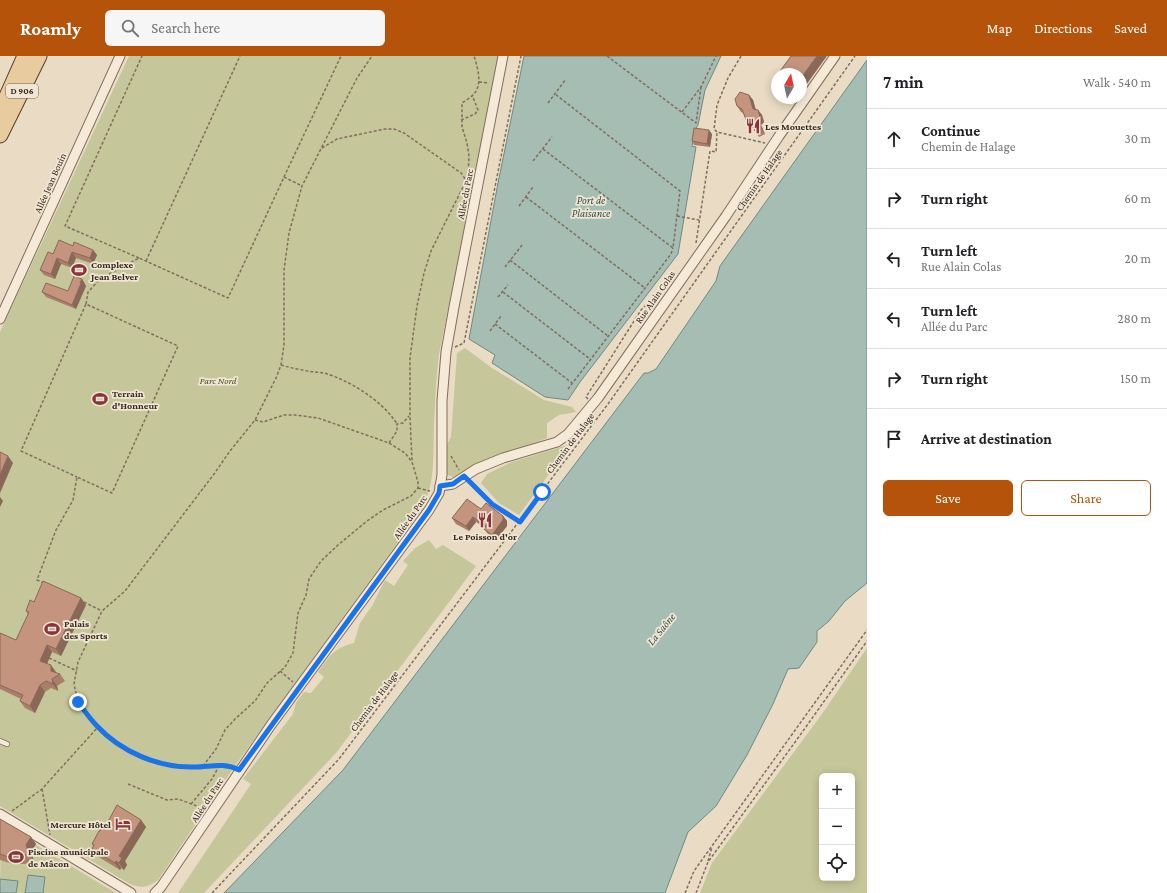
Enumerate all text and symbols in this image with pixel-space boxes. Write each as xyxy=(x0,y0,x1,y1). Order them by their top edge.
search box xyxy=(105,10,385,46)
icon: search xyxy=(119,17,141,39)
text: Roamly xyxy=(20,18,81,39)
text: Search here xyxy=(151,20,220,36)
text: Map xyxy=(987,20,1012,36)
text: Directions xyxy=(1034,20,1092,36)
text: Saved xyxy=(1114,20,1147,36)
north arrow xyxy=(771,68,807,104)
text: 7 min xyxy=(883,73,924,92)
text: Walk · 540 m xyxy=(1083,75,1151,90)
road number: D 906 xyxy=(6,84,38,98)
restaurant icon: Les Mouettes xyxy=(744,117,762,135)
place label: Les Mouettes xyxy=(765,121,821,132)
text: Continue xyxy=(921,123,980,139)
icon: ahead xyxy=(883,128,905,150)
text: 30 m xyxy=(1125,131,1151,146)
text: Chemin de Halage xyxy=(921,139,1016,154)
street label: Chemin de Halage xyxy=(734,147,785,213)
street label: Allée Jean Bouin xyxy=(32,151,68,215)
street label: Allée du Parc xyxy=(455,167,475,220)
icon: right xyxy=(883,188,905,210)
text: Turn right xyxy=(921,191,988,207)
text: 60 m xyxy=(1124,191,1151,206)
water label: Port de Plaisance xyxy=(572,194,611,219)
text: Turn left xyxy=(921,243,977,259)
icon: left xyxy=(883,248,905,270)
text: 20 m xyxy=(1125,251,1151,266)
place label: Complexe Jean Belver xyxy=(90,259,138,282)
text: Rue Alain Colas xyxy=(921,259,1001,274)
sports icon: Complexe Jean Belver xyxy=(70,261,88,279)
street label: Rue Alain Colas xyxy=(633,268,677,325)
text: Turn left xyxy=(921,303,977,319)
icon: left xyxy=(883,308,905,330)
text: 280 m xyxy=(1118,311,1151,326)
text: Allée du Parc xyxy=(921,319,987,334)
icon: right xyxy=(883,368,905,390)
text: Turn right xyxy=(921,371,988,387)
text: 150 m xyxy=(1120,371,1151,386)
park label: Parc Nord xyxy=(199,375,237,386)
place label: Terrain d'Honneur xyxy=(112,388,158,411)
sports icon: Terrain d'Honneur xyxy=(91,390,109,408)
street label: Chemin de Halage xyxy=(544,410,597,475)
icon: arrive xyxy=(883,428,905,450)
text: Arrive at destination xyxy=(921,431,1052,447)
button: Save xyxy=(883,480,1013,516)
button: Share xyxy=(1021,480,1151,516)
route start xyxy=(533,483,551,501)
street label: Allée du Parc xyxy=(391,492,430,541)
restaurant icon: Le Poisson d'or xyxy=(476,511,494,529)
place label: Le Poisson d'or xyxy=(453,531,517,542)
water label: La Saône xyxy=(645,610,678,647)
place label: Palais des Sports xyxy=(64,618,107,641)
sports icon: Palais des Sports xyxy=(43,620,61,638)
street label: Chemin de Halage xyxy=(348,668,401,733)
route end xyxy=(69,693,87,711)
map controls xyxy=(819,773,855,881)
button: + xyxy=(819,773,855,809)
street label: Allée du Parc xyxy=(188,775,226,824)
button: − xyxy=(819,809,855,845)
hotel icon: Mercure Hôtel xyxy=(114,815,132,833)
place label: Mercure Hôtel xyxy=(50,819,111,830)
button: locate xyxy=(819,845,855,881)
place label: Piscine municipale de Mâcon xyxy=(28,846,109,869)
sports icon: Piscine municipale de Mâcon xyxy=(7,848,25,866)

